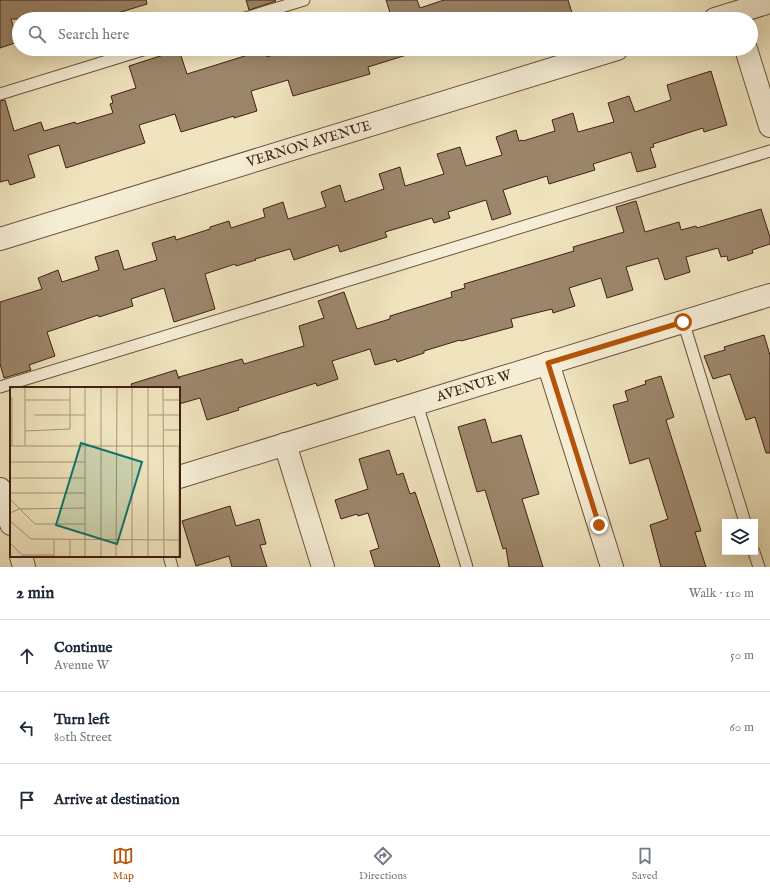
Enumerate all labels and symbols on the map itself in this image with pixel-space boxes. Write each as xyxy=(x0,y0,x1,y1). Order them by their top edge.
street label: VERNON AVENUE xyxy=(244,116,374,172)
route start xyxy=(674,313,692,331)
street label: AVENUE W xyxy=(433,366,514,406)
inset map xyxy=(10,387,180,557)
route end xyxy=(590,516,608,534)

